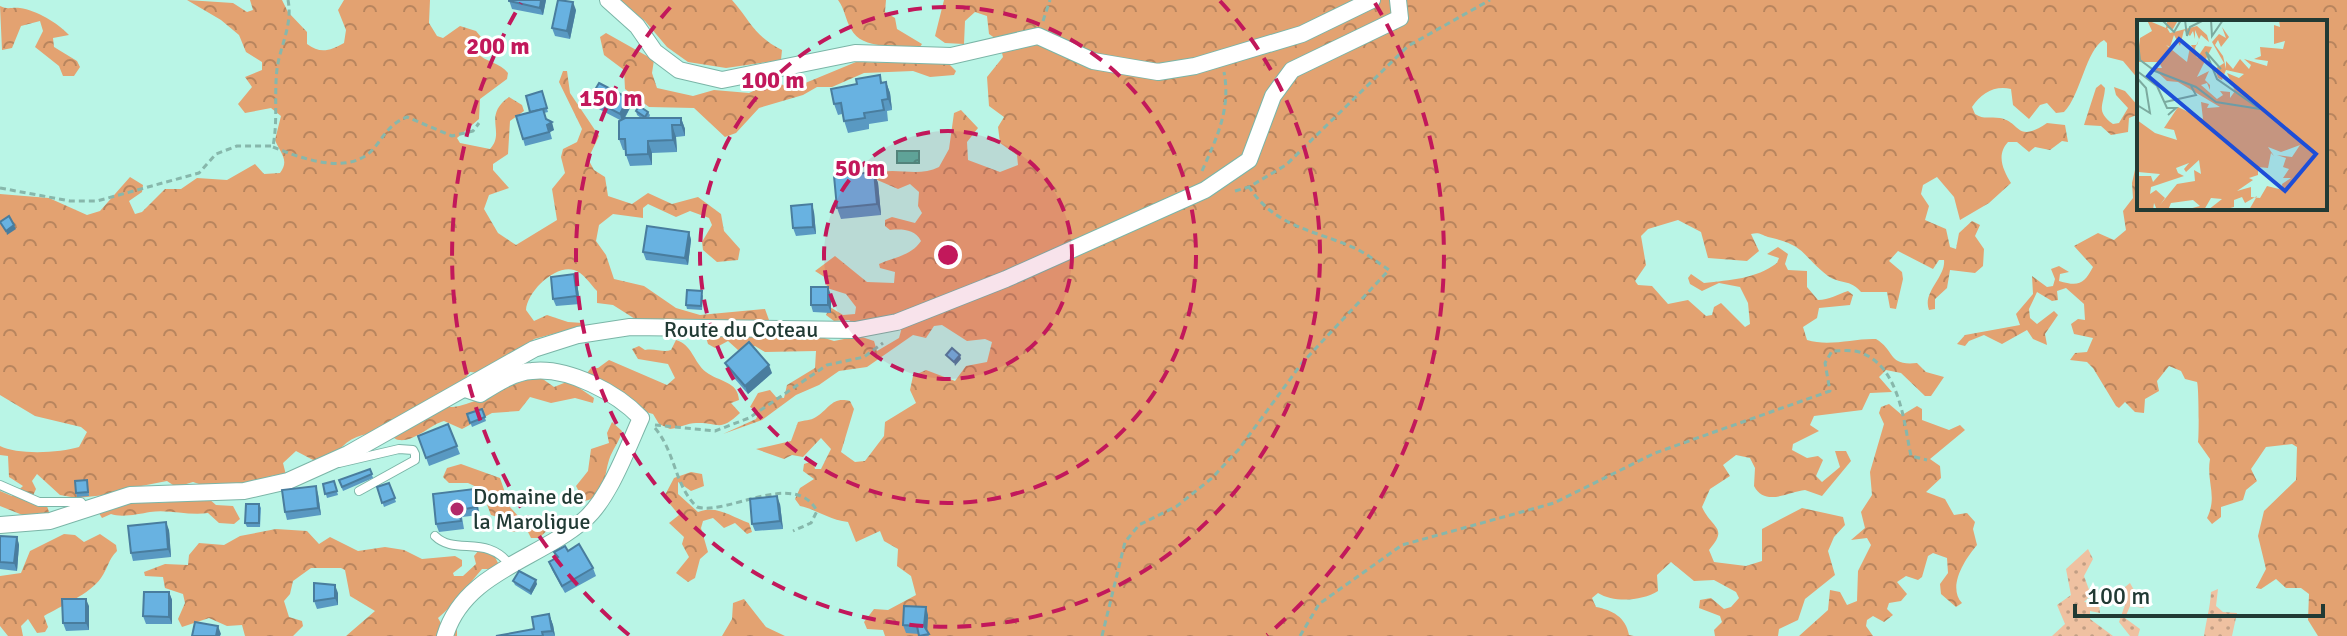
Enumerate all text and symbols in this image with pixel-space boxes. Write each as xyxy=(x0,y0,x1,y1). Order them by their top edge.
inset map xyxy=(2137,20,2327,210)
text: 200 m xyxy=(466,31,530,61)
text: 100 m xyxy=(741,65,805,95)
text: 150 m xyxy=(579,83,643,113)
text: 50 m xyxy=(835,153,885,183)
centre of rings xyxy=(934,241,962,269)
street label: Route du Coteau xyxy=(664,316,818,343)
place label: Domaine de la Maroligue xyxy=(473,483,590,535)
marker: Domaine de la Maroligue xyxy=(448,500,466,518)
scale bar xyxy=(2075,568,2323,618)
text: 100 m xyxy=(2087,581,2150,611)

